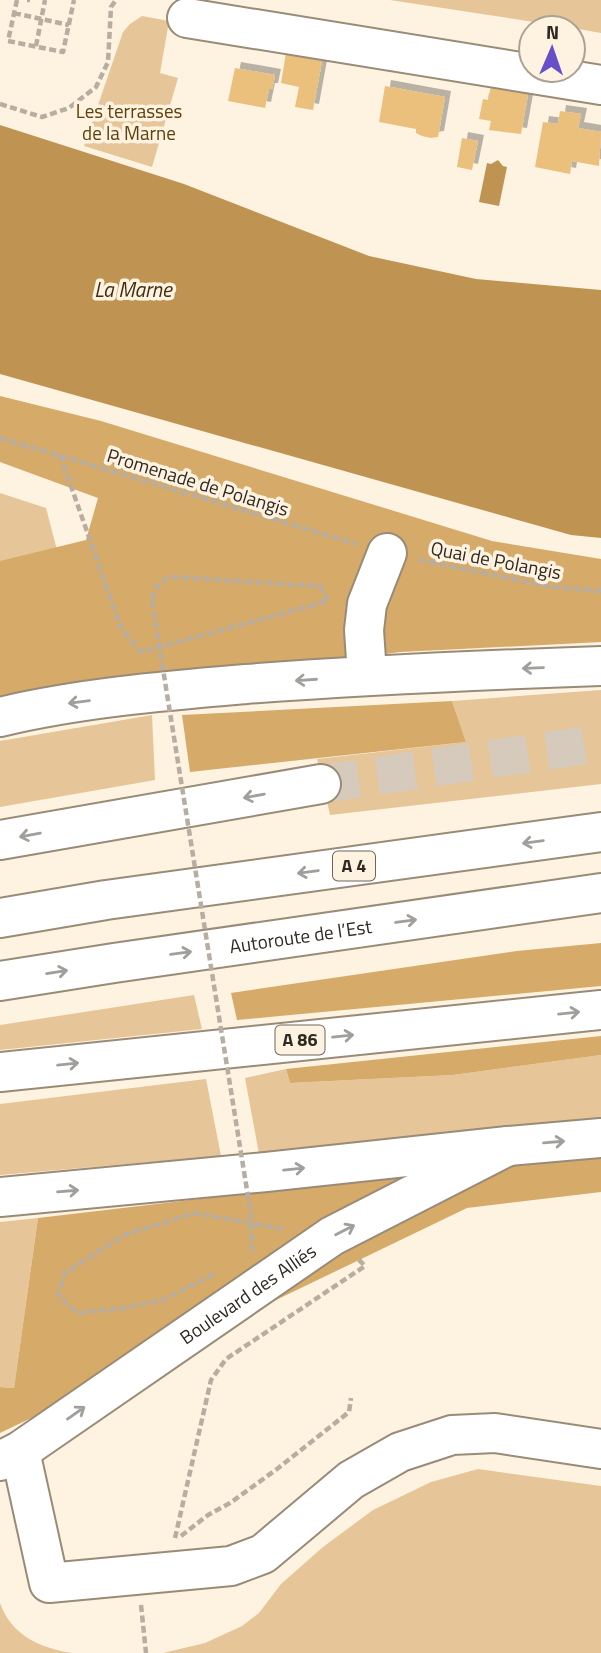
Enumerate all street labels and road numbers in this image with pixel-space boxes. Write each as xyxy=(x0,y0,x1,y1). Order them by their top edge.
street label: Promenade de Polangis xyxy=(104,440,293,523)
street label: Quai de Polangis xyxy=(428,533,564,586)
road number: A 4 xyxy=(333,852,375,880)
street label: Autoroute de l’Est xyxy=(227,911,374,960)
road number: A 86 xyxy=(276,1026,324,1055)
street label: Boulevard des Alliés xyxy=(173,1236,322,1351)

